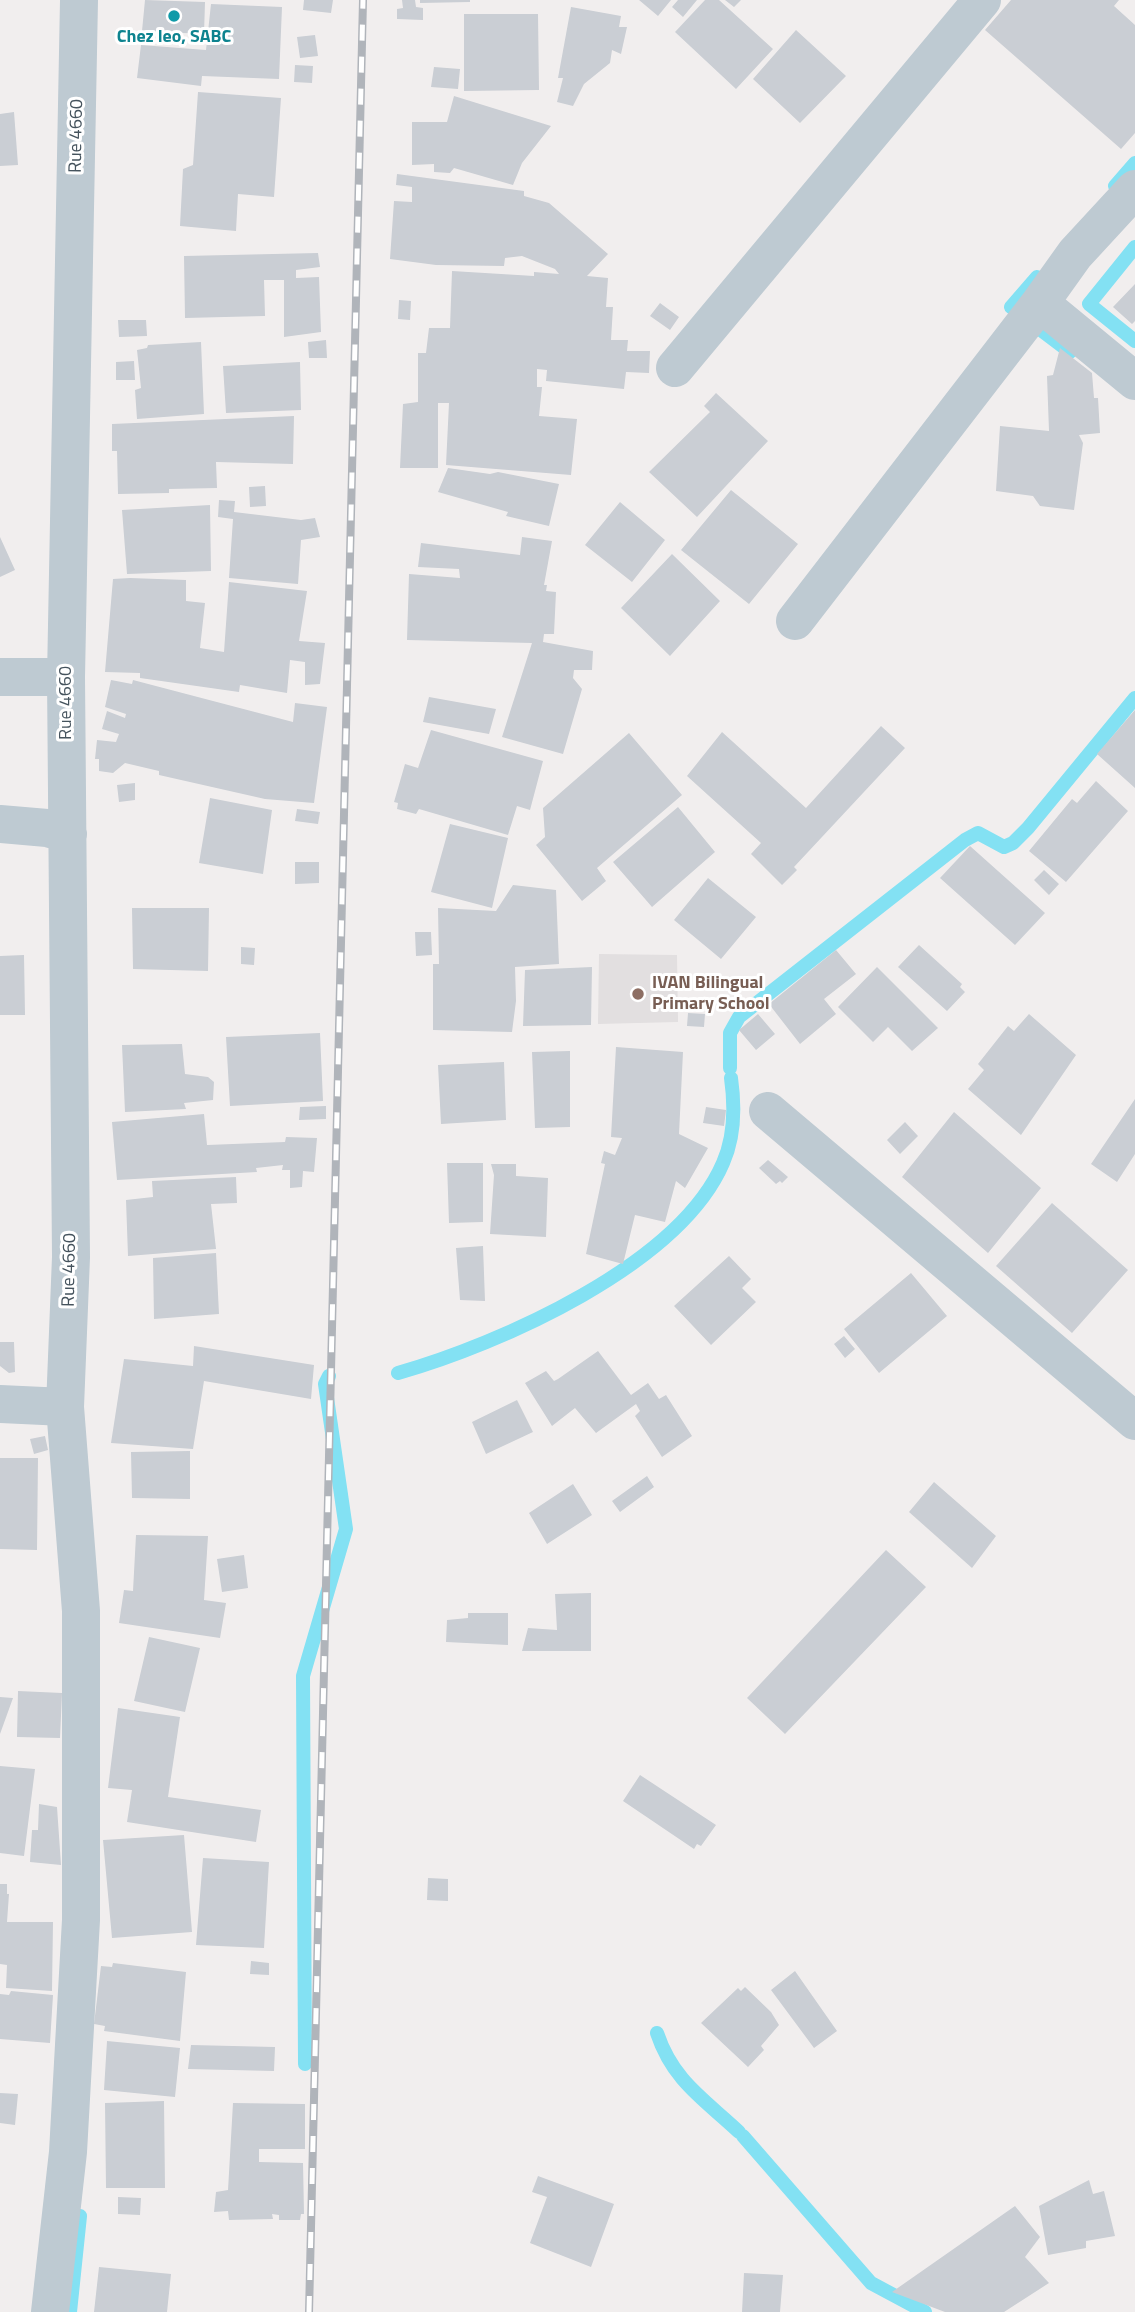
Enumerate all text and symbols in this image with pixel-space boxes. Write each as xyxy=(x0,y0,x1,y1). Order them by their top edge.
marker: Chez leo, SABC xyxy=(166,8,182,24)
place label: Chez leo, SABC xyxy=(117,27,231,49)
street label: Rue 4660 xyxy=(66,99,88,173)
street label: Rue 4660 xyxy=(56,666,78,740)
place label: IVAN Bilingual Primary School xyxy=(652,973,770,1016)
marker: IVAN Bilingual Primary School xyxy=(630,986,646,1002)
street label: Rue 4660 xyxy=(59,1233,81,1307)

